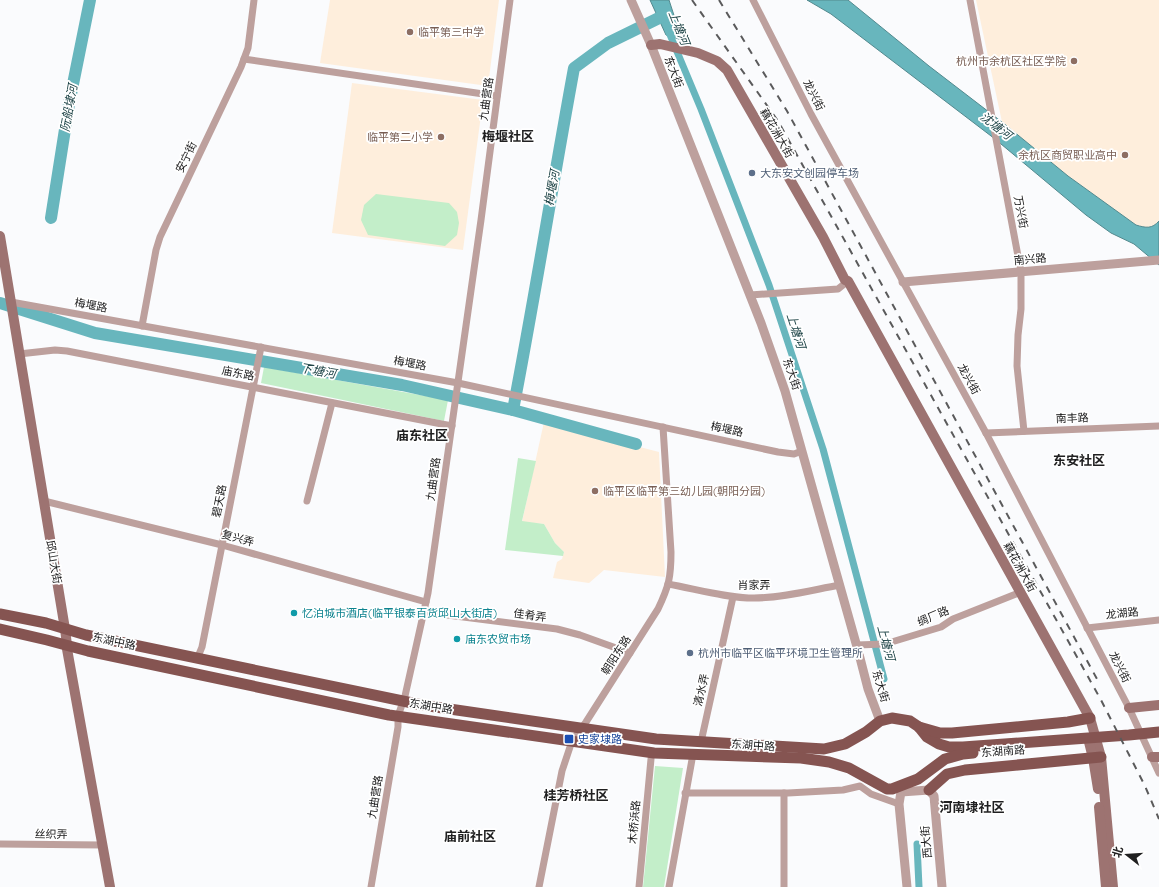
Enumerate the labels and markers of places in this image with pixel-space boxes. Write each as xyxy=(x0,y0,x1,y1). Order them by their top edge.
place label: 临平第三中学 xyxy=(418,25,484,39)
marker: 临平第三中学 xyxy=(405,27,415,37)
place label: 杭州市余杭区社区学院 xyxy=(956,54,1066,68)
marker: 杭州市余杭区社区学院 xyxy=(1069,56,1079,66)
place label: 临平第二小学 xyxy=(367,130,433,144)
marker: 临平第二小学 xyxy=(436,132,446,142)
place label: 余杭区商贸职业高中 xyxy=(1018,148,1117,162)
marker: 余杭区商贸职业高中 xyxy=(1120,150,1130,160)
place label: 大东安文创园停车场 xyxy=(760,166,859,180)
marker: 大东安文创园停车场 xyxy=(747,168,757,178)
place label: 临平区临平第三幼儿园(朝阳分园) xyxy=(603,484,765,498)
marker: 临平区临平第三幼儿园(朝阳分园) xyxy=(590,486,600,496)
place label: 忆泊城市酒店(临平银泰百货邱山大街店) xyxy=(302,606,497,620)
marker: 忆泊城市酒店(临平银泰百货邱山大街店) xyxy=(289,608,299,618)
place label: 庙东农贸市场 xyxy=(465,632,531,646)
marker: 庙东农贸市场 xyxy=(452,634,462,644)
place label: 杭州市临平区临平环境卫生管理所 xyxy=(698,646,863,660)
marker: 杭州市临平区临平环境卫生管理所 xyxy=(685,648,695,658)
place label: 史家埭路 xyxy=(578,732,622,746)
marker: 史家埭路 xyxy=(563,733,575,745)

